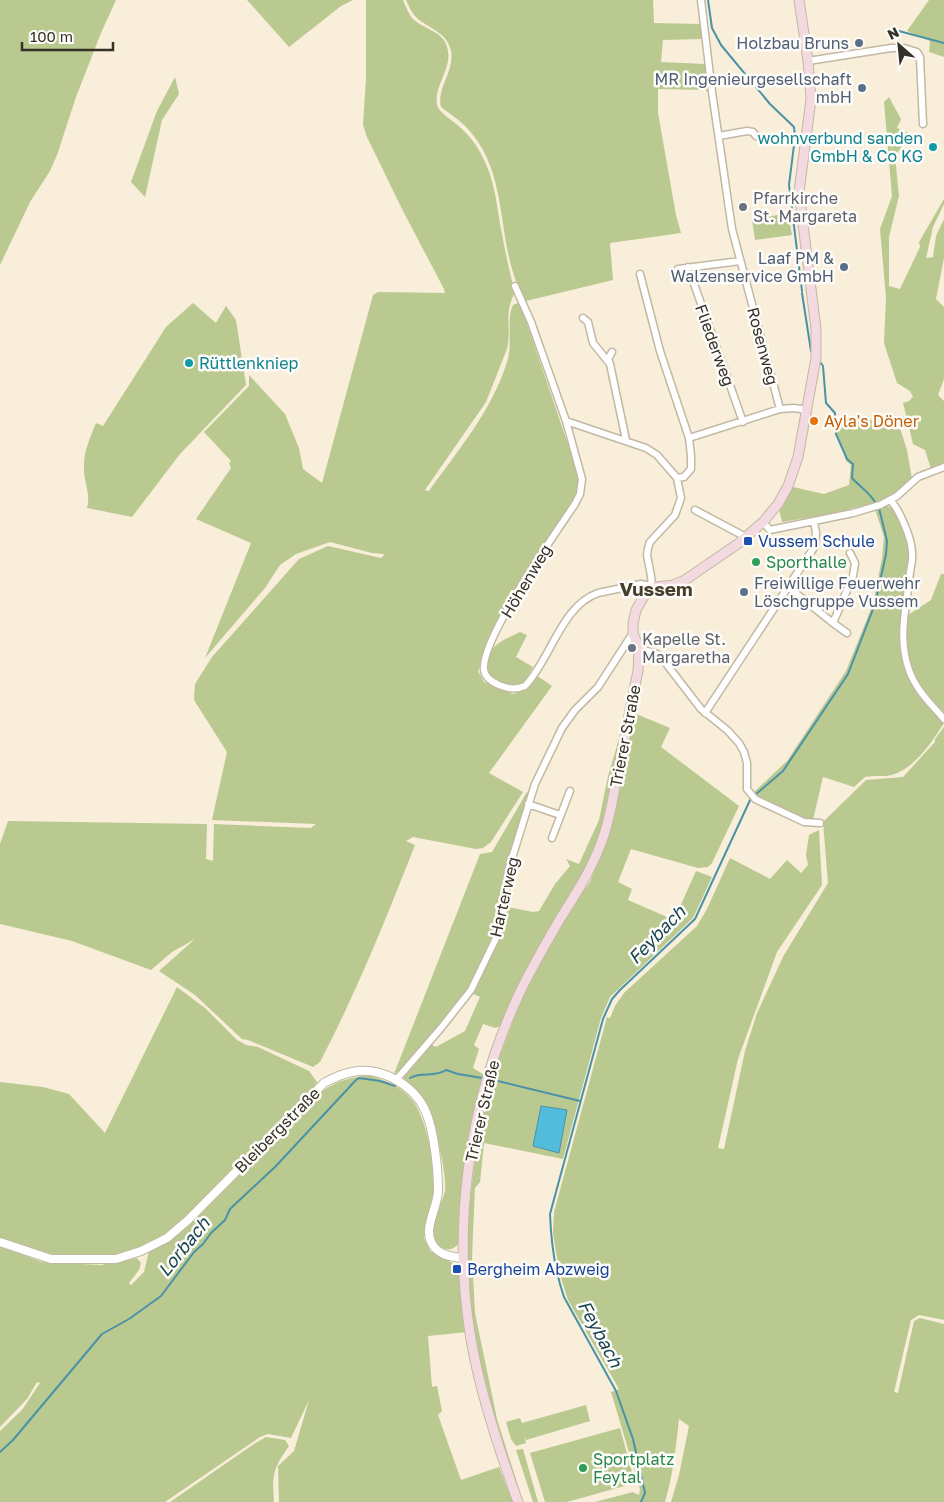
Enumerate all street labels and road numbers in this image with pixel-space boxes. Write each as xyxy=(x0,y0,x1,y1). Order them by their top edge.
street label: Fliederweg xyxy=(691,301,739,389)
street label: Rosenweg xyxy=(743,305,783,387)
street label: Höhenweg xyxy=(496,540,556,622)
street label: Trierer Straße xyxy=(605,683,645,789)
street label: Harterweg xyxy=(485,855,523,939)
street label: Trierer Straße xyxy=(461,1058,503,1164)
street label: Bleibergstraße xyxy=(230,1083,324,1177)

